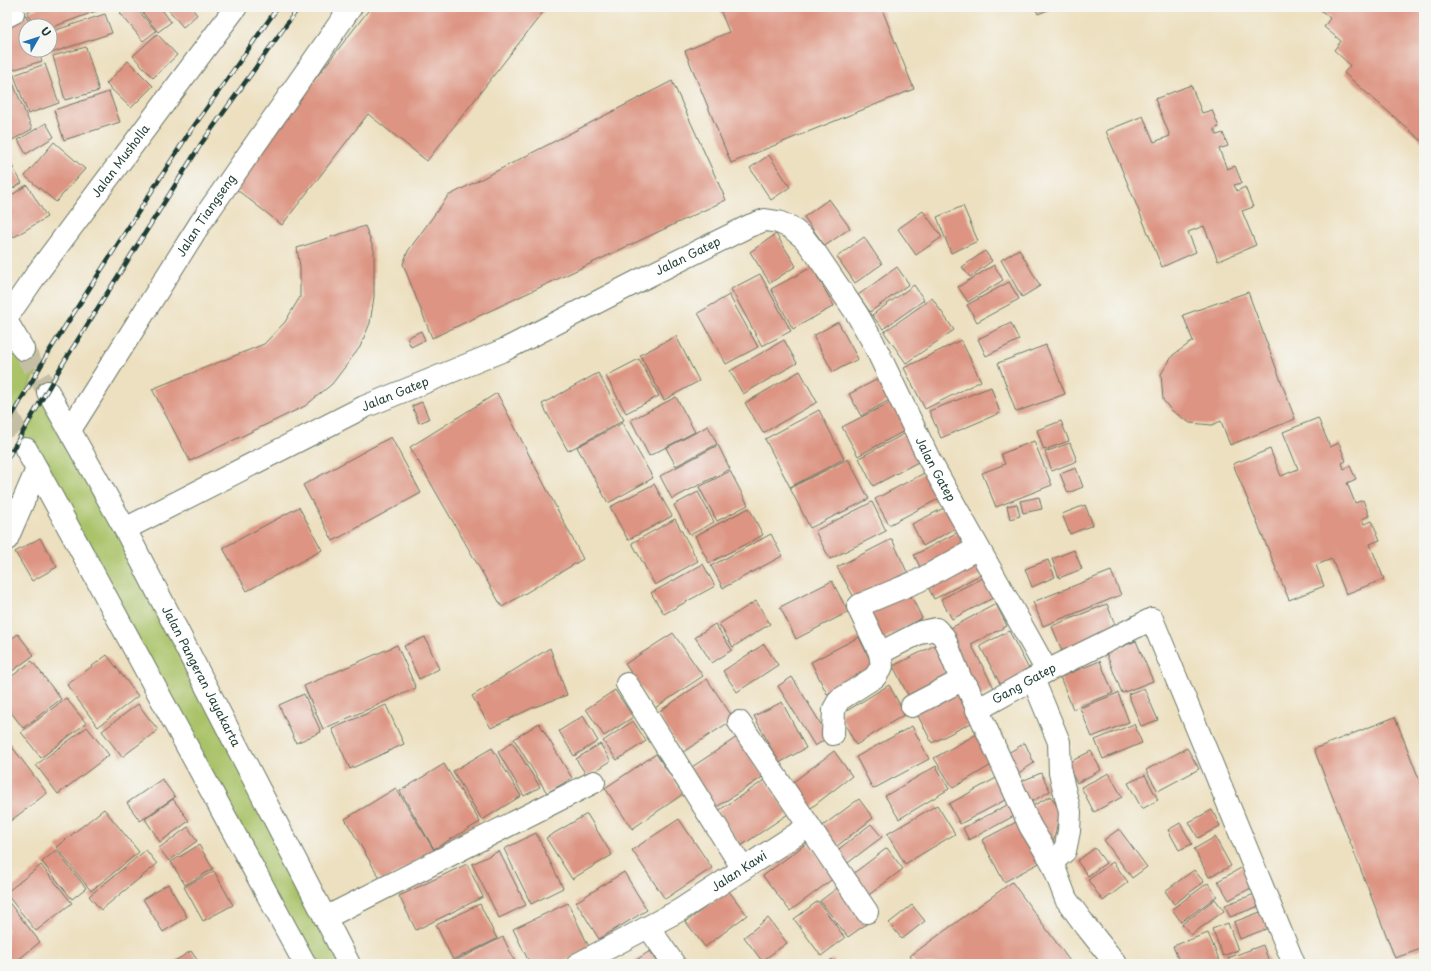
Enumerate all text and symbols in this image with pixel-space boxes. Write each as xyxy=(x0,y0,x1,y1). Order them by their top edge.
north arrow xyxy=(18,18,58,58)
text: U xyxy=(37,23,55,40)
street label: Jalan Musholla xyxy=(87,120,154,201)
street label: Jalan Tiangseng xyxy=(171,170,240,260)
street label: Jalan Gatep xyxy=(652,231,723,279)
street label: Jalan Gatep xyxy=(358,372,431,415)
street label: Jalan Gatep xyxy=(912,434,961,505)
street label: Jalan Pangeran Jayakarta xyxy=(158,602,246,750)
street label: Gang Gatep xyxy=(989,658,1059,708)
street label: Jalan Kawi xyxy=(707,846,770,895)

